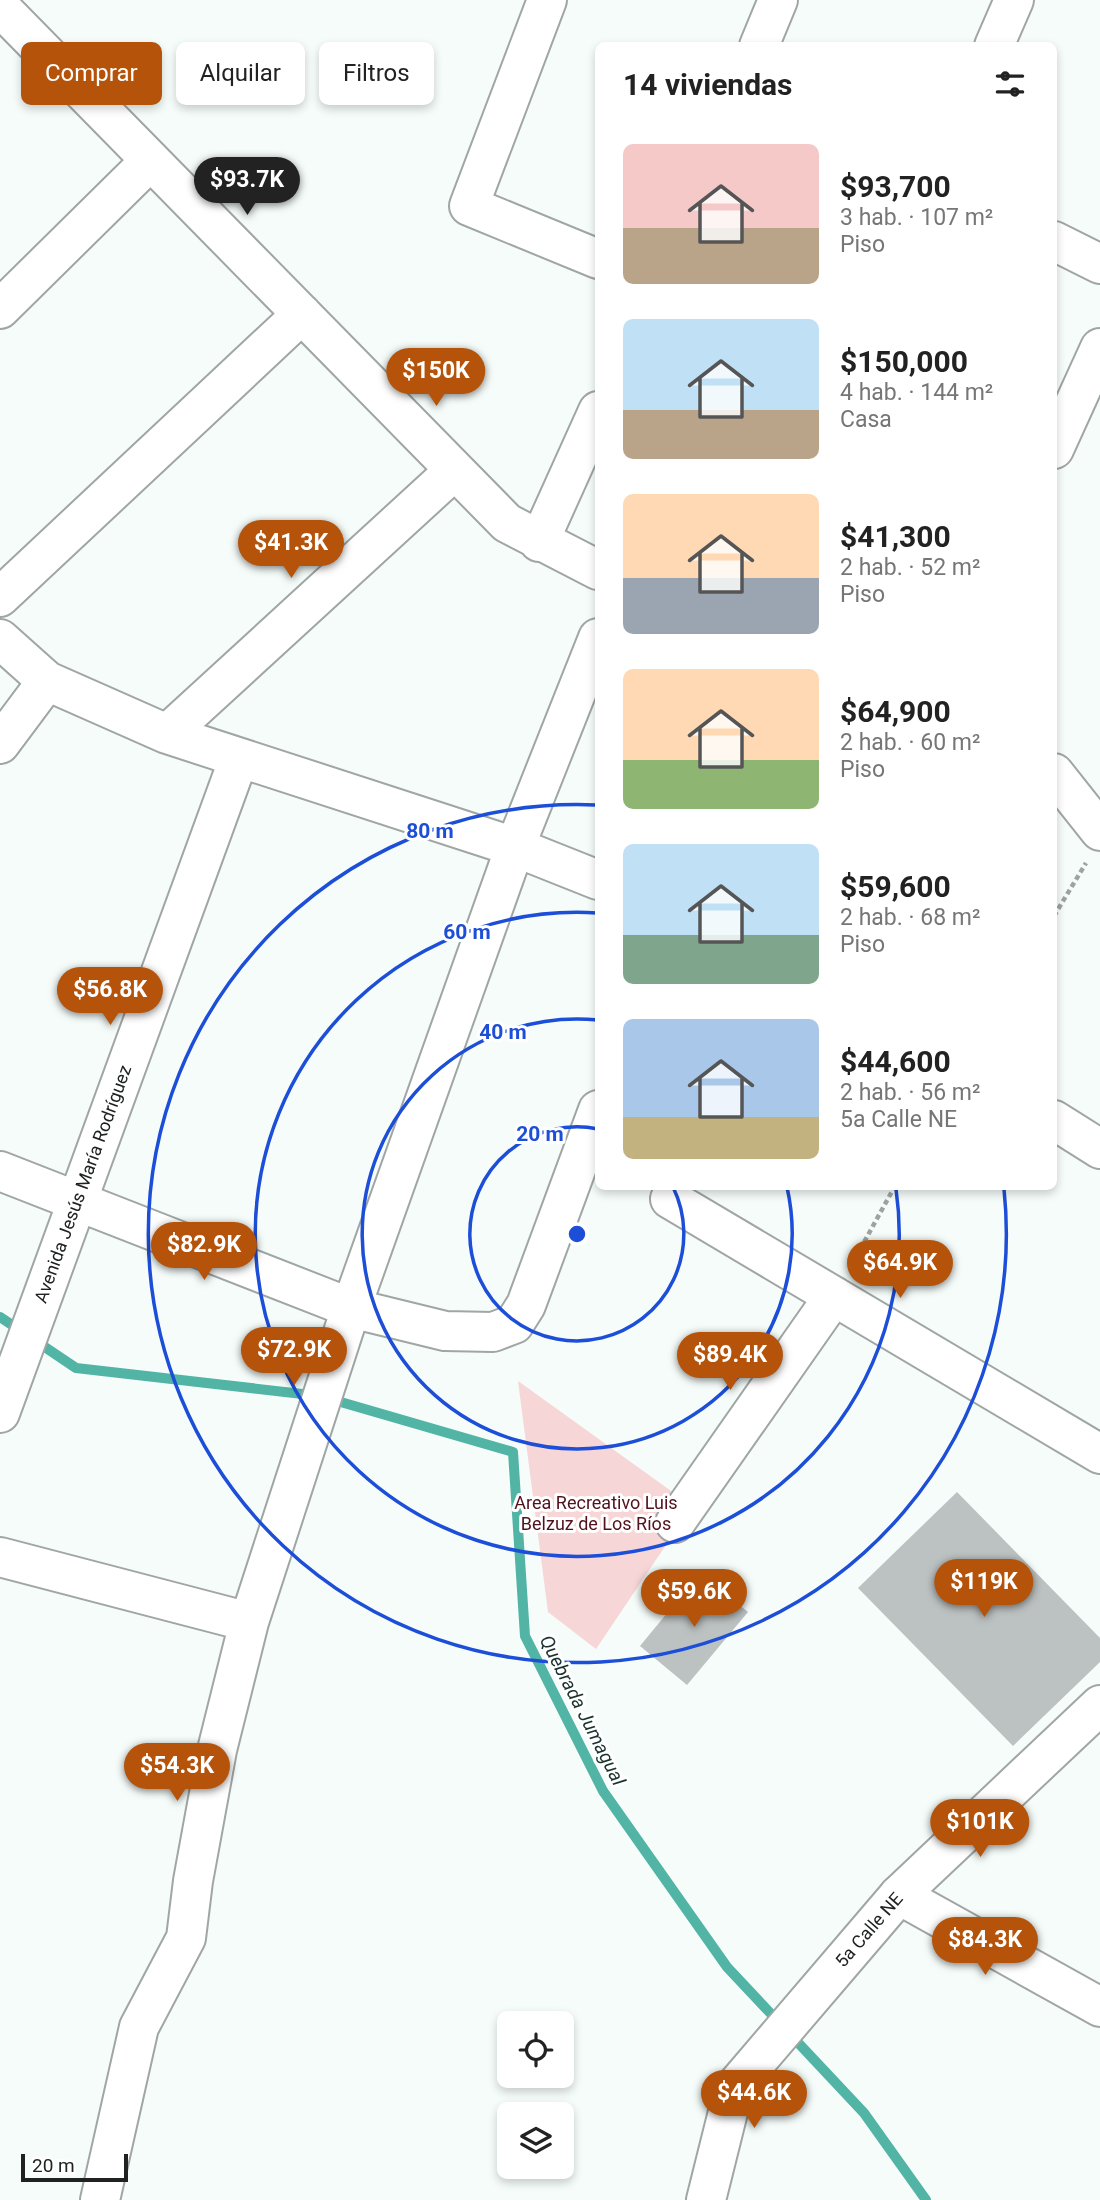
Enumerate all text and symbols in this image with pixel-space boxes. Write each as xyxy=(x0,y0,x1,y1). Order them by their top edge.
chip: Comprar xyxy=(21,42,162,105)
chip: Alquilar xyxy=(176,42,305,105)
chip: Filtros xyxy=(319,42,434,105)
icon: filters xyxy=(991,65,1029,103)
text: 14 viviendas xyxy=(623,67,793,102)
pin: $93.7K xyxy=(190,158,304,217)
text: $93.7K xyxy=(210,166,284,193)
text: $93,700 xyxy=(840,169,951,204)
icon: home xyxy=(679,172,763,256)
text: 3 hab. · 107 m² xyxy=(840,204,993,231)
text: Piso xyxy=(840,231,885,258)
text: $150,000 xyxy=(840,344,968,379)
icon: home xyxy=(679,347,763,431)
pin: $150K xyxy=(387,348,485,408)
text: $150K xyxy=(402,357,470,384)
text: 4 hab. · 144 m² xyxy=(840,379,993,406)
text: Casa xyxy=(840,406,892,433)
text: $41,300 xyxy=(840,519,951,554)
pin: $41.3K xyxy=(234,520,348,580)
icon: home xyxy=(679,522,763,606)
text: $41.3K xyxy=(254,529,328,556)
text: 2 hab. · 52 m² xyxy=(840,554,980,581)
text: Piso xyxy=(840,581,885,608)
text: $64,900 xyxy=(840,694,951,729)
icon: home xyxy=(679,697,763,781)
text: 2 hab. · 60 m² xyxy=(840,729,980,756)
text: Piso xyxy=(840,756,885,783)
text: 80 m xyxy=(406,819,454,843)
text: $59,600 xyxy=(840,869,951,904)
icon: home xyxy=(679,872,763,956)
text: 2 hab. · 68 m² xyxy=(840,904,980,931)
text: 60 m xyxy=(443,920,491,944)
text: Piso xyxy=(840,931,885,958)
pin: $56.8K xyxy=(53,968,167,1027)
text: $56.8K xyxy=(73,976,147,1003)
text: 40 m xyxy=(479,1020,527,1044)
text: $44,600 xyxy=(840,1044,951,1079)
icon: home xyxy=(679,1047,763,1131)
street label: Avenida Jesús María Rodríguez xyxy=(30,1062,135,1306)
text: 2 hab. · 56 m² xyxy=(840,1079,980,1106)
text: 5a Calle NE xyxy=(840,1106,957,1133)
text: 20 m xyxy=(516,1122,564,1146)
pin: $82.9K xyxy=(147,1222,261,1282)
centre of rings xyxy=(565,1222,589,1246)
text: $82.9K xyxy=(167,1231,241,1258)
pin: $64.9K xyxy=(843,1240,957,1300)
text: $64.9K xyxy=(863,1249,937,1276)
pin: $72.9K xyxy=(237,1328,351,1387)
pin: $89.4K xyxy=(673,1332,787,1392)
text: $72.9K xyxy=(257,1336,331,1363)
text: $89.4K xyxy=(693,1341,767,1368)
park label: Area Recreativo Luis Belzuz de Los Ríos xyxy=(514,1492,678,1534)
pin: $119K xyxy=(935,1560,1033,1619)
text: $119K xyxy=(950,1568,1018,1595)
pin: $59.6K xyxy=(637,1570,751,1629)
text: $59.6K xyxy=(657,1578,731,1605)
water label: Quebrada Jumagual xyxy=(535,1631,631,1790)
pin: $54.3K xyxy=(120,1744,234,1803)
text: $54.3K xyxy=(140,1752,214,1779)
pin: $101K xyxy=(931,1800,1029,1859)
text: $101K xyxy=(946,1808,1014,1835)
street label: 5a Calle NE xyxy=(831,1888,907,1971)
pin: $84.3K xyxy=(928,1918,1042,1977)
text: $84.3K xyxy=(948,1926,1022,1953)
map controls xyxy=(497,2011,574,2179)
button: locate xyxy=(497,2011,574,2088)
pin: $44.6K xyxy=(697,2070,811,2130)
text: $44.6K xyxy=(717,2079,791,2106)
button: layers xyxy=(497,2102,574,2179)
scale bar xyxy=(21,2151,128,2183)
text: 20 m xyxy=(32,2154,75,2177)

